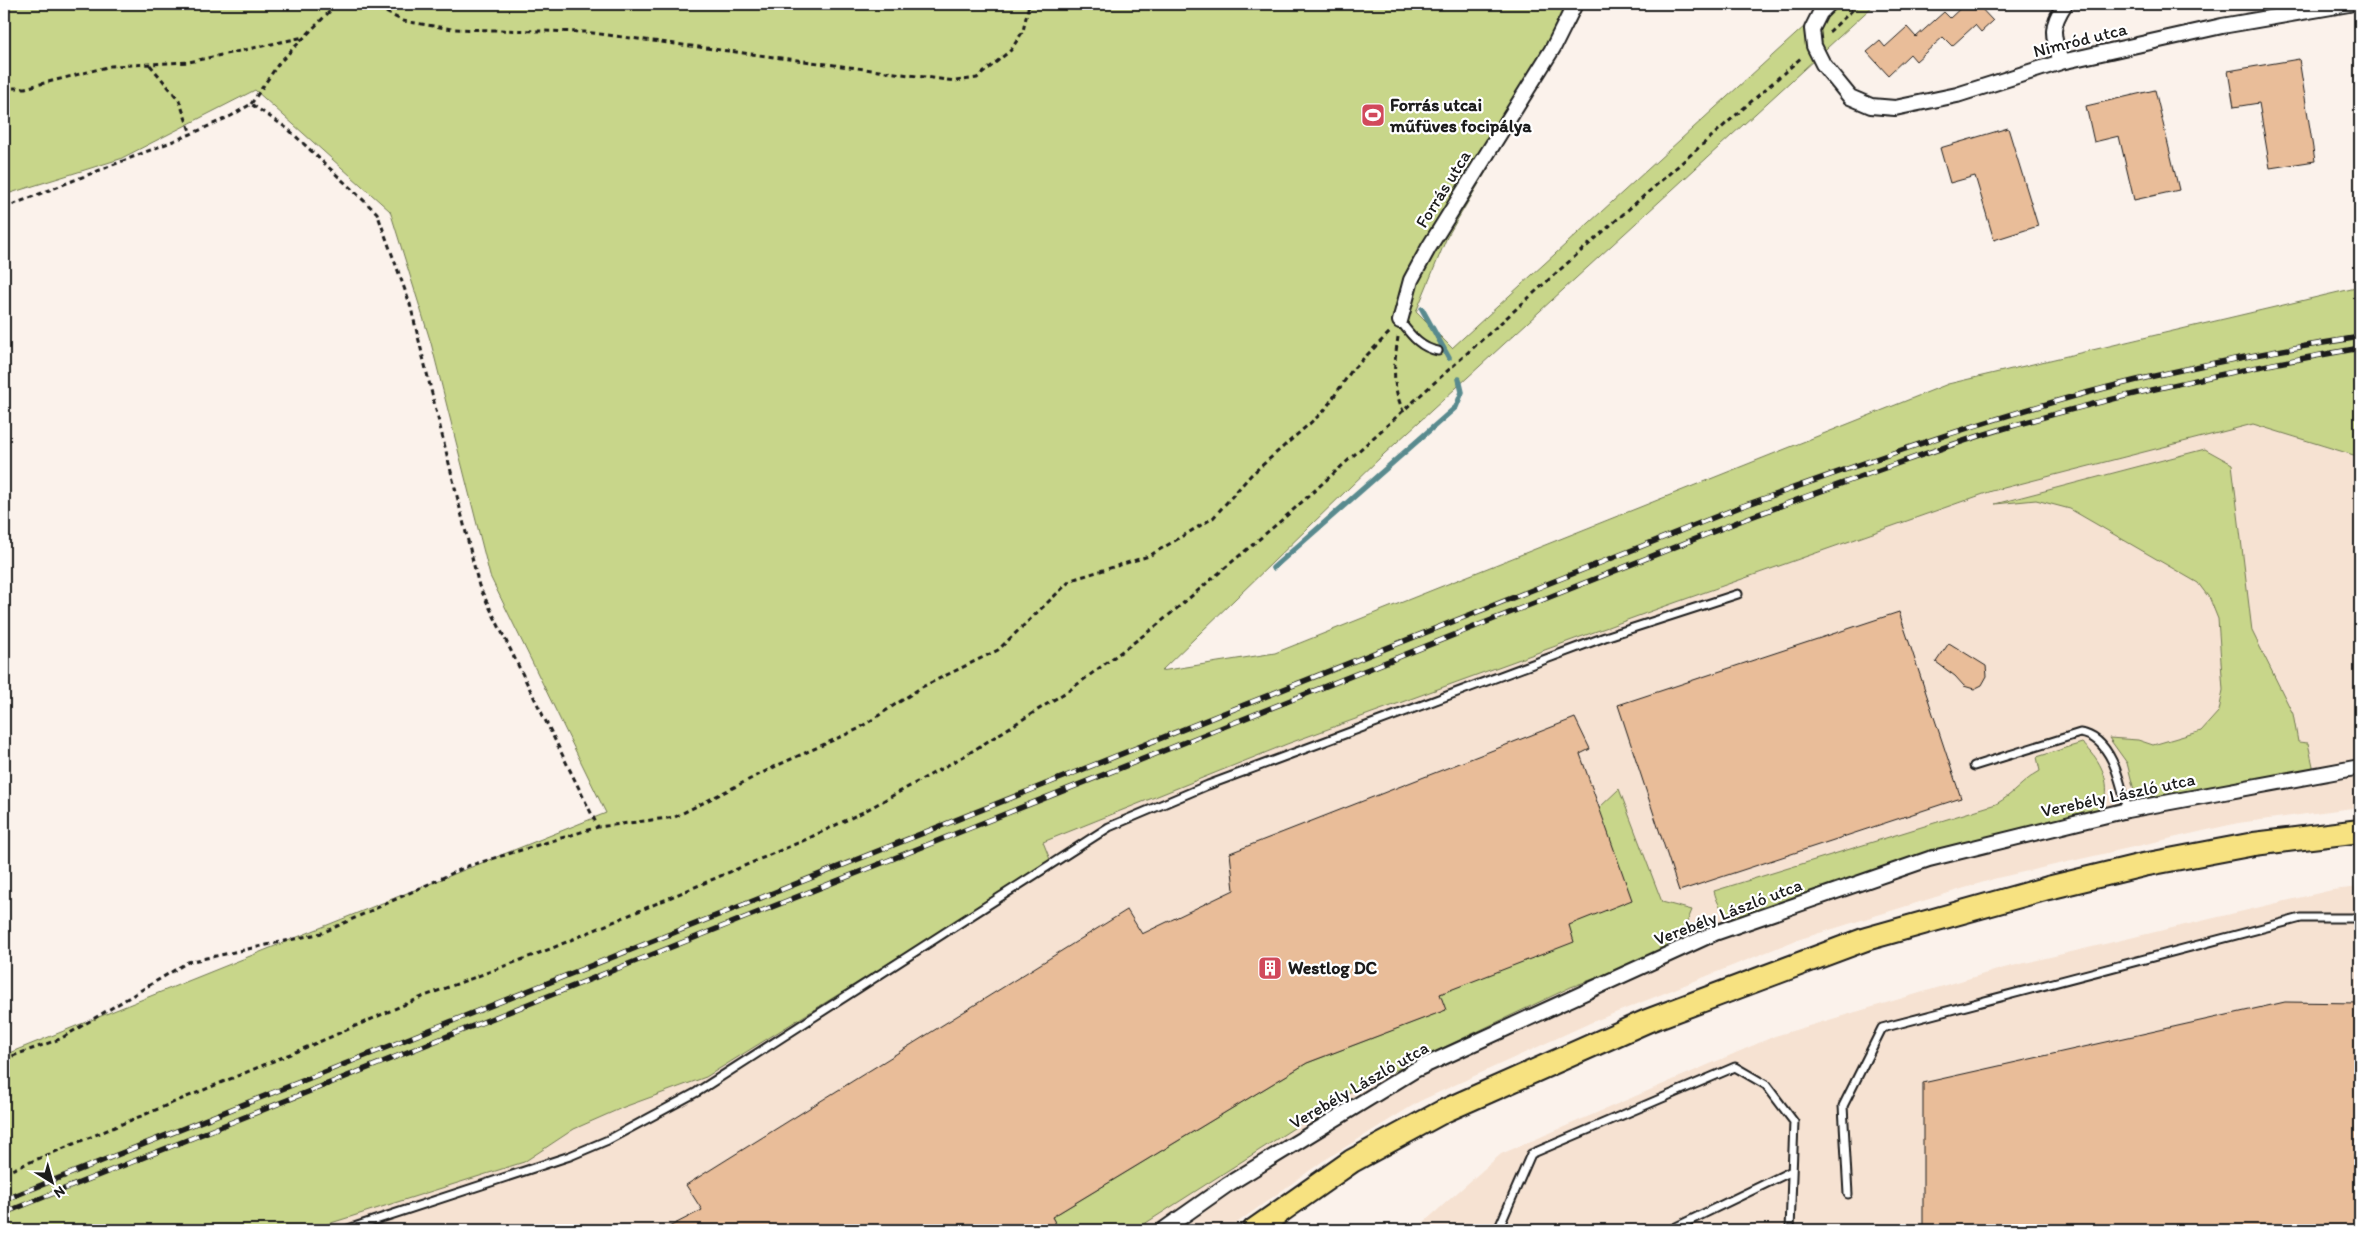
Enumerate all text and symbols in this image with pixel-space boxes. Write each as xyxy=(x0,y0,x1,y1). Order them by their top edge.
street label: Nimród utca xyxy=(2031,18,2130,62)
place label: Forrás utcai műfüves focipálya xyxy=(1389,94,1532,137)
sports icon: Forrás utcai műfüves focipálya xyxy=(1360,102,1386,128)
street label: Forrás utca xyxy=(1410,146,1476,232)
street label: Verebély László utca xyxy=(2039,768,2197,822)
street label: Verebély László utca xyxy=(1651,874,1805,950)
building icon: Westlog DC xyxy=(1257,955,1283,981)
place label: Westlog DC xyxy=(1288,957,1378,979)
street label: Verebély László utca xyxy=(1286,1036,1433,1134)
north arrow xyxy=(28,1156,78,1206)
text: N xyxy=(51,1182,68,1202)

